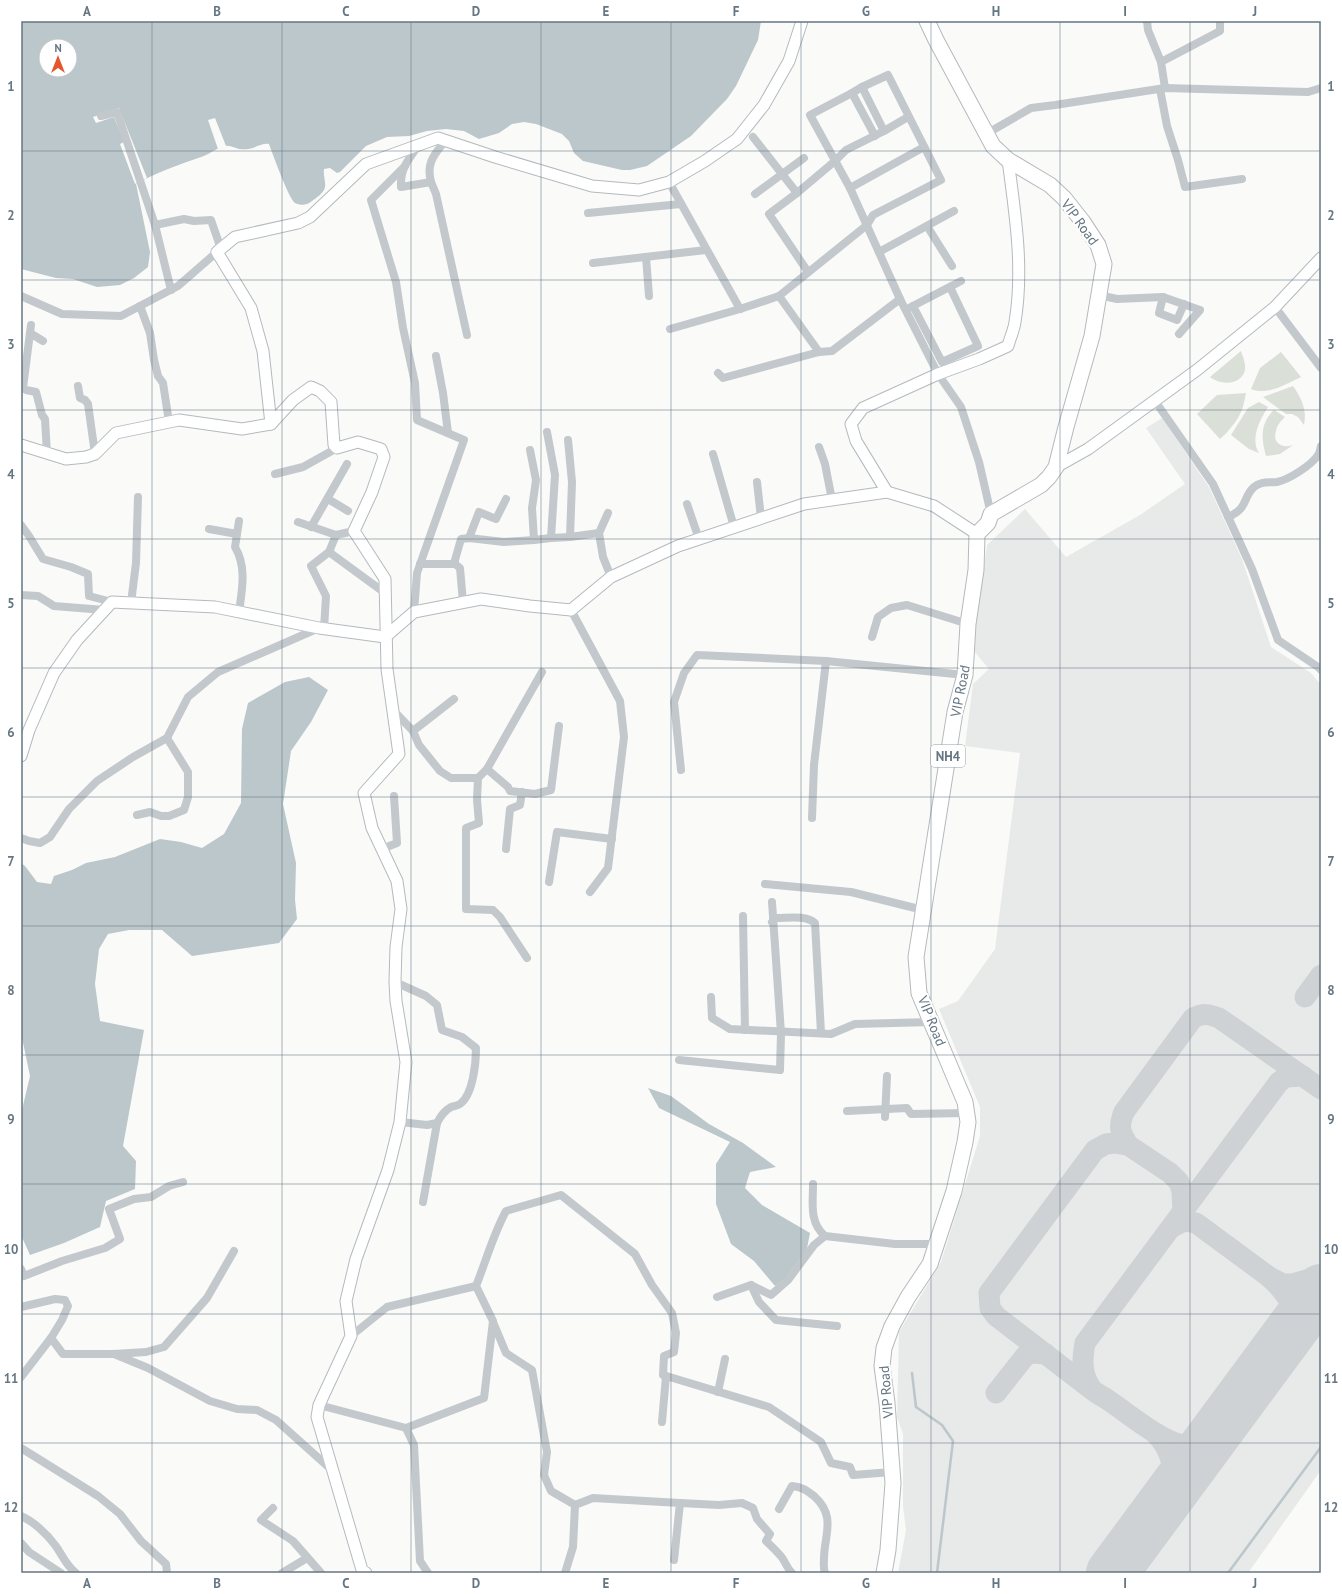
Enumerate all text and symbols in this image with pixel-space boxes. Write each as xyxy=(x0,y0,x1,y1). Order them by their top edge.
text: A xyxy=(83,3,91,20)
text: B xyxy=(213,3,221,20)
text: C xyxy=(342,3,350,20)
text: D xyxy=(472,3,480,20)
text: E xyxy=(603,3,610,20)
text: F xyxy=(733,3,740,20)
text: G xyxy=(862,3,870,20)
text: H xyxy=(992,3,1000,20)
text: I xyxy=(1123,3,1127,20)
text: J xyxy=(1252,3,1257,20)
north arrow xyxy=(38,38,78,78)
text: N xyxy=(54,41,62,55)
text: 1 xyxy=(7,78,15,95)
text: 1 xyxy=(1327,78,1335,95)
street label: VIP Road xyxy=(1057,195,1103,249)
text: 2 xyxy=(7,207,15,224)
text: 2 xyxy=(1327,207,1335,224)
text: 3 xyxy=(7,336,15,353)
text: 3 xyxy=(1327,336,1335,353)
text: 4 xyxy=(7,466,15,483)
text: 4 xyxy=(1327,466,1335,483)
text: 5 xyxy=(7,595,15,612)
text: 5 xyxy=(1327,595,1335,612)
street label: VIP Road xyxy=(946,663,974,720)
text: 6 xyxy=(7,724,15,741)
text: 6 xyxy=(1327,724,1335,741)
road number: NH4 xyxy=(931,745,965,767)
text: 7 xyxy=(7,853,15,870)
text: 7 xyxy=(1327,853,1335,870)
text: 8 xyxy=(7,982,15,999)
text: 8 xyxy=(1327,982,1335,999)
street label: VIP Road xyxy=(913,992,950,1049)
text: 9 xyxy=(7,1111,15,1128)
text: 9 xyxy=(1327,1111,1335,1128)
text: 10 xyxy=(4,1241,18,1258)
text: 10 xyxy=(1324,1241,1338,1258)
street label: VIP Road xyxy=(875,1365,897,1420)
text: 11 xyxy=(4,1370,18,1387)
text: 11 xyxy=(1324,1370,1338,1387)
text: 12 xyxy=(4,1499,18,1516)
text: 12 xyxy=(1324,1499,1338,1516)
text: A xyxy=(83,1575,91,1592)
text: B xyxy=(213,1575,221,1592)
text: C xyxy=(342,1575,350,1592)
text: D xyxy=(472,1575,480,1592)
text: E xyxy=(603,1575,610,1592)
text: F xyxy=(733,1575,740,1592)
text: G xyxy=(862,1575,870,1592)
text: H xyxy=(992,1575,1000,1592)
text: I xyxy=(1123,1575,1127,1592)
text: J xyxy=(1252,1575,1257,1592)

